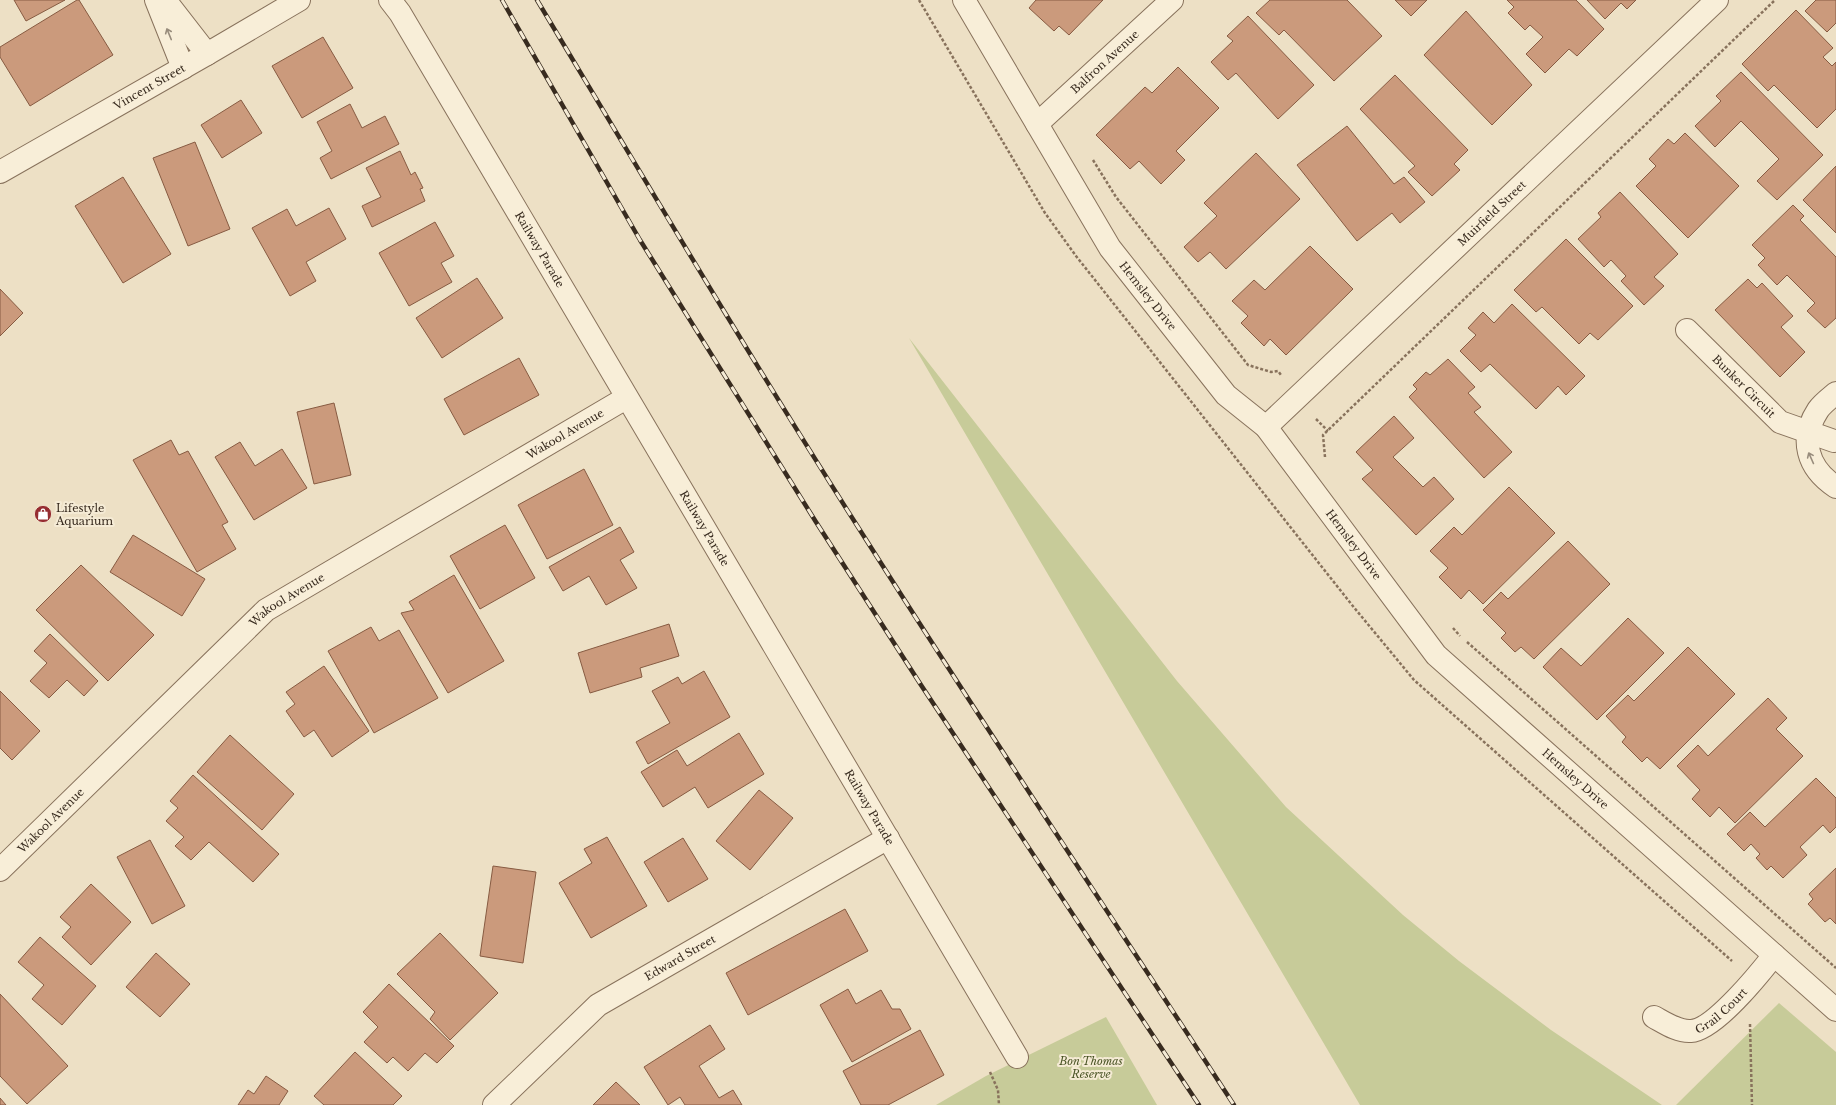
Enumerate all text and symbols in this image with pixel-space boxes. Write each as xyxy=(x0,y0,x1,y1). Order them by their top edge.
street label: Balfron Avenue xyxy=(1068,27,1142,96)
one-way arrow xyxy=(165,29,173,41)
street label: Vincent Street xyxy=(110,60,188,113)
street label: Muirfield Street xyxy=(1455,177,1530,249)
street label: Railway Parade xyxy=(512,209,568,290)
street label: Hemsley Drive xyxy=(1116,259,1179,333)
street label: Bunker Circuit xyxy=(1709,352,1779,421)
street label: Wakool Avenue xyxy=(523,406,606,463)
one-way arrow xyxy=(1807,452,1814,464)
street label: Railway Parade xyxy=(677,488,732,569)
place label: Lifestyle Aquarium xyxy=(55,501,113,528)
shop icon: Lifestyle Aquarium xyxy=(33,504,53,524)
street label: Hemsley Drive xyxy=(1323,507,1384,583)
street label: Wakool Avenue xyxy=(246,570,327,630)
street label: Hemsley Drive xyxy=(1539,746,1611,812)
street label: Railway Parade xyxy=(842,767,897,848)
street label: Wakool Avenue xyxy=(14,785,87,857)
street label: Edward Street xyxy=(642,931,719,984)
street label: Grail Court xyxy=(1693,984,1751,1037)
park label: Bon Thomas Reserve xyxy=(1058,1054,1123,1081)

